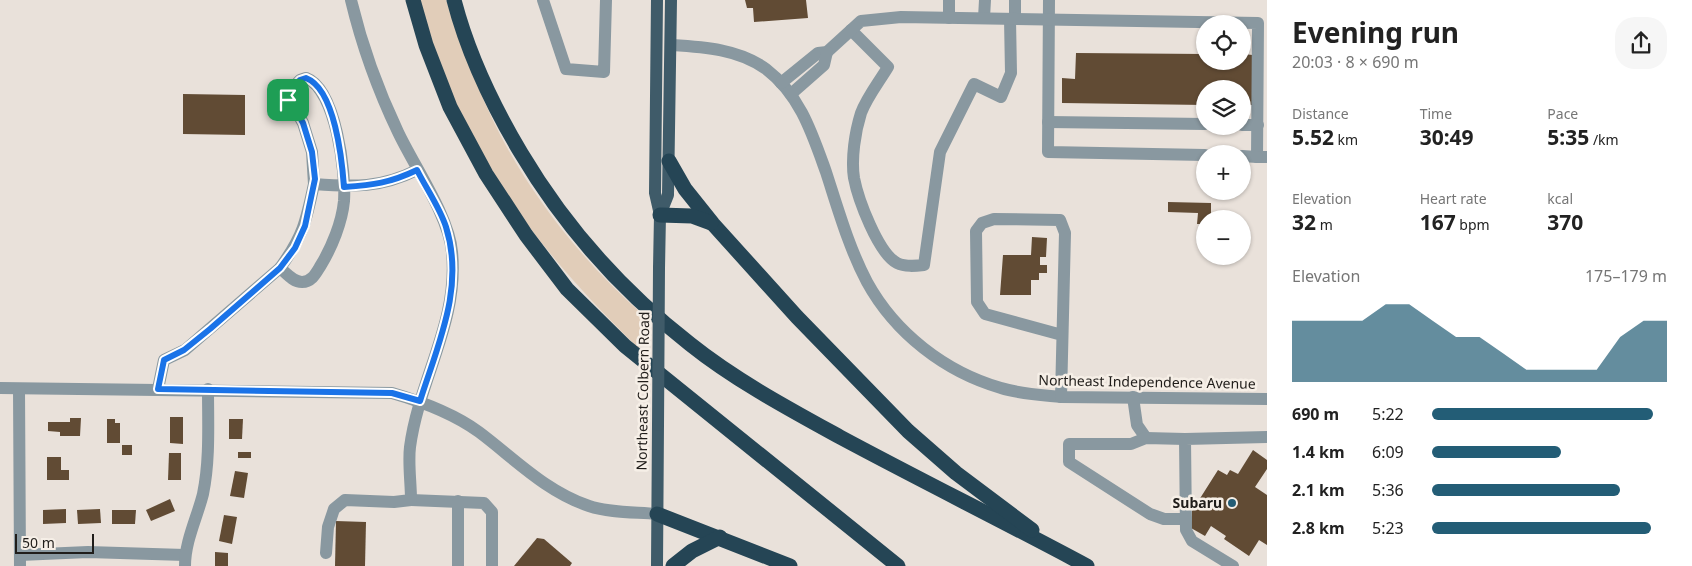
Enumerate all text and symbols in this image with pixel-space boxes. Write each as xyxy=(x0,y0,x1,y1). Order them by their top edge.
text: Evening run xyxy=(1292,13,1459,51)
map controls xyxy=(1196,15,1251,265)
button: locate xyxy=(1196,15,1251,70)
button: share xyxy=(1615,17,1667,69)
text: 20:03 · 8 × 690 m xyxy=(1292,51,1419,73)
pin xyxy=(267,79,309,121)
button: layers xyxy=(1196,80,1251,135)
icon: arrive xyxy=(274,86,302,114)
text: Distance xyxy=(1292,104,1349,123)
text: Time xyxy=(1420,104,1452,123)
text: Pace xyxy=(1547,104,1578,123)
text: 5.52 xyxy=(1292,123,1334,151)
text: 30:49 xyxy=(1420,123,1474,151)
text: 5:35 xyxy=(1547,123,1589,151)
text: km xyxy=(1334,130,1358,149)
text: /km xyxy=(1589,130,1619,149)
button: + xyxy=(1196,145,1251,200)
text: Elevation xyxy=(1292,189,1352,208)
text: Heart rate xyxy=(1420,189,1487,208)
text: kcal xyxy=(1547,189,1573,208)
text: 32 xyxy=(1292,208,1316,236)
text: 167 xyxy=(1420,208,1456,236)
text: 370 xyxy=(1547,208,1583,236)
button: − xyxy=(1196,210,1251,265)
text: m xyxy=(1316,215,1333,234)
text: bpm xyxy=(1456,215,1490,234)
text: Elevation xyxy=(1292,265,1360,287)
text: 175–179 m xyxy=(1585,265,1667,287)
street label: Northeast Colbern Road xyxy=(632,311,653,471)
street label: Northeast Independence Avenue xyxy=(1038,370,1256,393)
text: 690 m xyxy=(1292,403,1339,425)
text: 5:22 xyxy=(1372,403,1404,425)
text: 1.4 km xyxy=(1292,441,1344,463)
text: 6:09 xyxy=(1372,441,1404,463)
text: 2.1 km xyxy=(1292,479,1344,501)
text: 5:36 xyxy=(1372,479,1404,501)
place label: Subaru xyxy=(1173,493,1222,512)
marker: Subaru xyxy=(1226,497,1238,509)
text: 2.8 km xyxy=(1292,517,1344,539)
text: 5:23 xyxy=(1372,517,1404,539)
scale bar xyxy=(15,531,94,554)
text: 50 m xyxy=(22,533,55,552)

